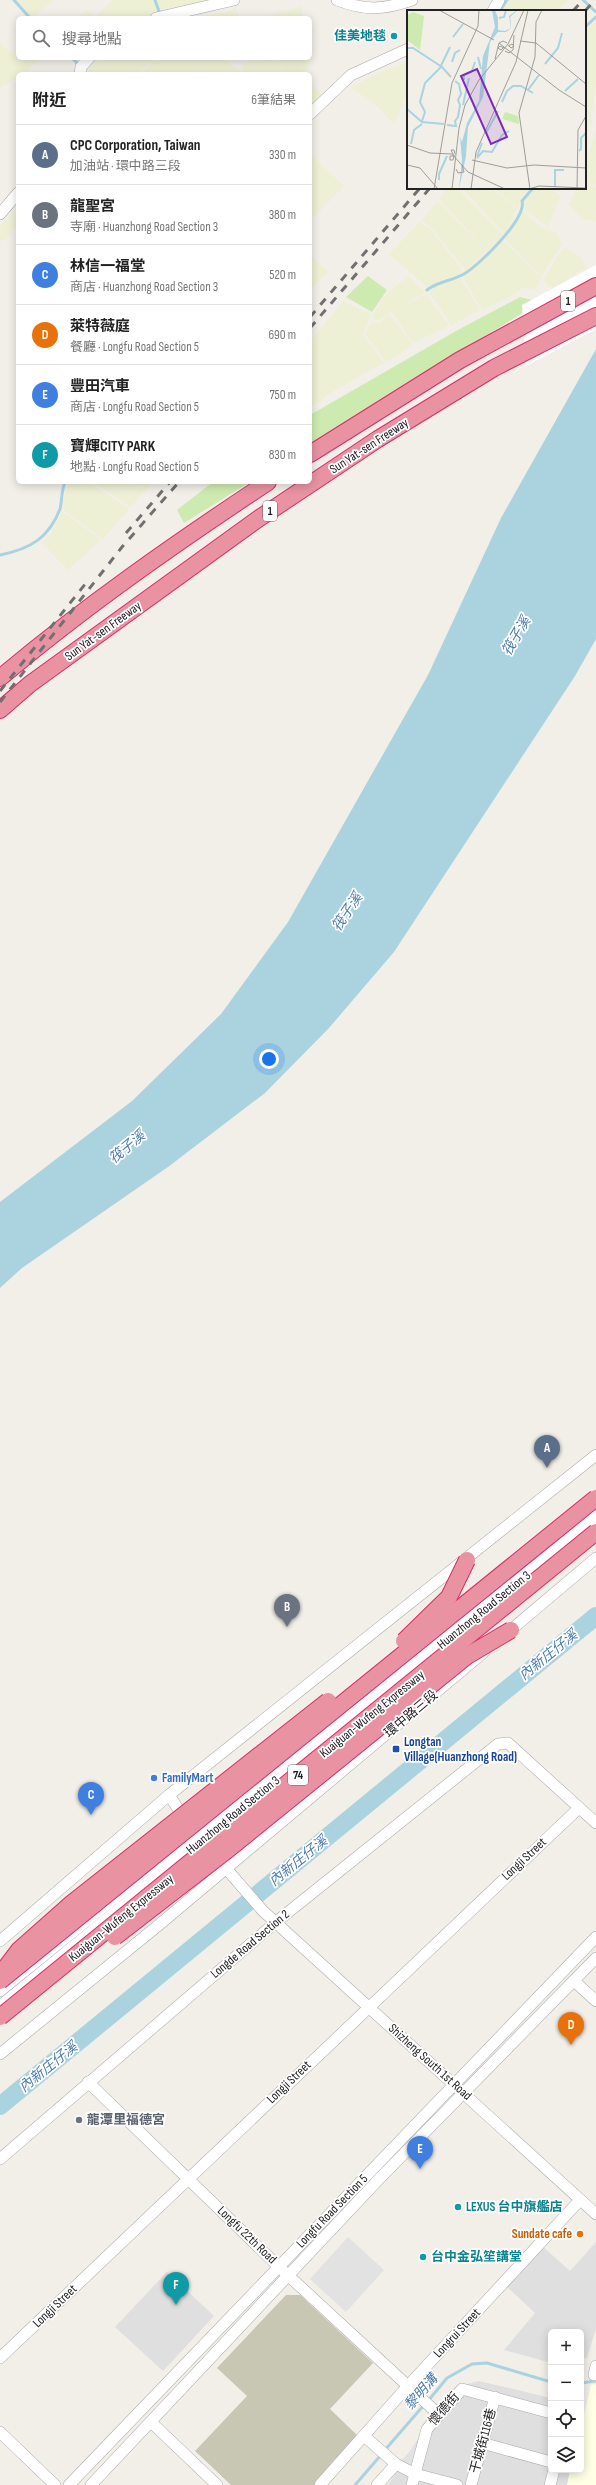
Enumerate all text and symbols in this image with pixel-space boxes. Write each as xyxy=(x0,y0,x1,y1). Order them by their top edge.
inset map xyxy=(407,10,586,189)
search box xyxy=(16,16,312,60)
icon: search xyxy=(30,27,52,49)
place label: 佳美地毯 xyxy=(334,28,386,44)
text: 搜尋地點 xyxy=(62,30,122,49)
marker: 佳美地毯 xyxy=(389,31,399,41)
text: 附近 xyxy=(32,91,66,111)
text: 6筆結果 xyxy=(251,92,296,108)
text: CPC Corporation, Taiwan xyxy=(70,136,200,155)
text: A xyxy=(42,147,48,163)
text: 330 m xyxy=(269,147,296,163)
text: 加油站 · 環中路三段 xyxy=(70,158,181,174)
text: 龍聖宮 xyxy=(70,197,115,216)
text: B xyxy=(42,207,48,223)
text: 380 m xyxy=(269,207,296,223)
text: 寺廟 · Huanzhong Road Section 3 xyxy=(70,219,218,235)
text: 林信一福堂 xyxy=(70,257,145,276)
text: C xyxy=(42,267,48,283)
text: 520 m xyxy=(269,267,296,283)
text: 商店 · Huanzhong Road Section 3 xyxy=(70,279,218,295)
road number: 1 xyxy=(561,291,575,311)
text: 萊特薇庭 xyxy=(70,317,130,336)
text: D xyxy=(42,327,48,343)
text: 690 m xyxy=(268,327,296,343)
text: 餐廳 · Longfu Road Section 5 xyxy=(70,339,199,355)
text: 豐田汽車 xyxy=(70,377,130,396)
text: E xyxy=(42,387,48,403)
text: 750 m xyxy=(269,387,296,403)
text: 商店 · Longfu Road Section 5 xyxy=(70,399,199,415)
street label: Sun Yat-sen Freeway xyxy=(327,415,411,477)
text: 寶輝CITY PARK xyxy=(70,437,155,456)
text: F xyxy=(42,447,48,463)
text: 830 m xyxy=(269,447,296,463)
text: 地點 · Longfu Road Section 5 xyxy=(70,459,199,475)
road number: 1 xyxy=(263,501,277,521)
street label: Sun Yat-sen Freeway xyxy=(62,598,144,664)
water label: 筏子溪 xyxy=(498,612,535,658)
water label: 筏子溪 xyxy=(328,888,367,934)
your location xyxy=(259,1049,279,1069)
water label: 筏子溪 xyxy=(105,1126,150,1167)
pin: A xyxy=(534,1435,560,1468)
street label: Huanzhong Road Section 3 xyxy=(434,1567,534,1653)
pin: B xyxy=(274,1594,300,1627)
water label: 內新庄仔溪 xyxy=(515,1625,582,1684)
street label: Kuaiguan-Wufeng Expressway xyxy=(316,1667,428,1761)
street label: 環中路三段 xyxy=(381,1687,441,1741)
place label: Longtan Village(Huanzhong Road) xyxy=(404,1734,517,1765)
marker: Longtan Village(Huanzhong Road) xyxy=(391,1744,401,1754)
road number: 74 xyxy=(288,1765,308,1785)
place label: FamilyMart xyxy=(162,1770,214,1786)
street label: Huanzhong Road Section 3 xyxy=(183,1772,283,1858)
marker: FamilyMart xyxy=(149,1773,159,1783)
pin: C xyxy=(78,1782,104,1815)
water label: 內新庄仔溪 xyxy=(265,1831,332,1890)
street label: Longji Street xyxy=(498,1834,550,1884)
street label: Kuaiguan-Wufeng Expressway xyxy=(65,1871,177,1965)
street label: Longde Road Section 2 xyxy=(207,1906,293,1982)
pin: D xyxy=(558,2012,584,2045)
street label: Shizheng South 1st Road xyxy=(385,2020,475,2104)
water label: 內新庄仔溪 xyxy=(15,2037,82,2096)
street label: Longji Street xyxy=(264,2057,314,2107)
place label: 龍潭里福德宮 xyxy=(87,2112,165,2128)
marker: 龍潭里福德宮 xyxy=(74,2115,84,2125)
pin: E xyxy=(407,2136,433,2169)
street label: Longfu Road Section 5 xyxy=(293,2171,371,2251)
place label: LEXUS 台中旗艦店 xyxy=(466,2199,563,2215)
marker: LEXUS 台中旗艦店 xyxy=(453,2202,463,2212)
street label: Longfu 22th Road xyxy=(214,2203,280,2267)
place label: Sundate cafe xyxy=(512,2226,572,2242)
marker: Sundate cafe xyxy=(575,2229,585,2239)
place label: 台中金弘笙講堂 xyxy=(431,2249,522,2265)
marker: 台中金弘笙講堂 xyxy=(418,2252,428,2262)
pin: F xyxy=(163,2272,189,2305)
street label: Longji Street xyxy=(30,2281,80,2331)
street label: Longrui Street xyxy=(430,2305,484,2361)
map controls xyxy=(548,2329,584,2473)
button: + xyxy=(548,2329,584,2365)
button: − xyxy=(548,2365,584,2401)
water label: 黎明溝 xyxy=(401,2369,443,2413)
street label: 懷德街 xyxy=(425,2389,463,2429)
button: locate xyxy=(548,2401,584,2437)
street label: 干城街116巷 xyxy=(467,2407,499,2475)
button: layers xyxy=(548,2437,584,2473)

